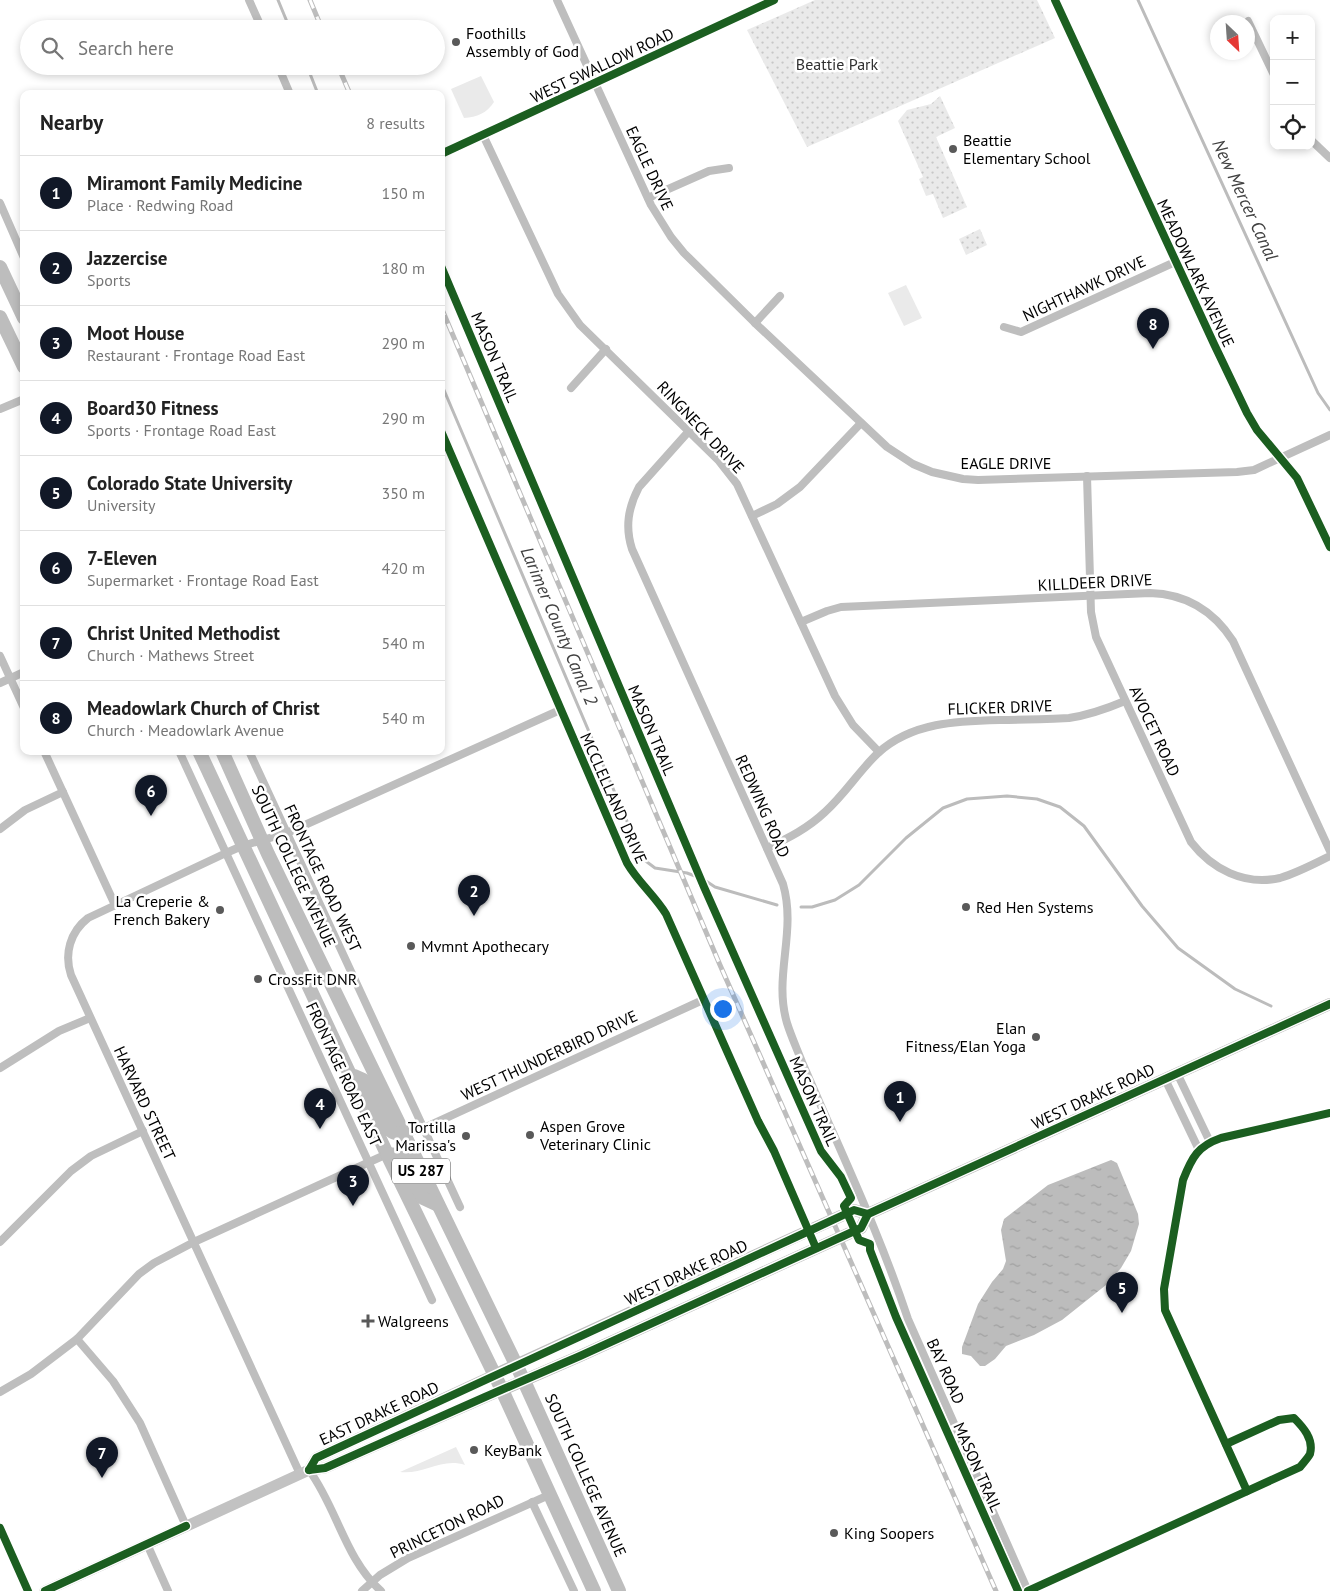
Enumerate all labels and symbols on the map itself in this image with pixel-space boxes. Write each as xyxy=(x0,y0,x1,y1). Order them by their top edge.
north arrow xyxy=(1210,15,1255,60)
place label: Foothills Assembly of God xyxy=(466,23,579,61)
street label: WEST SWALLOW ROAD xyxy=(527,23,677,107)
marker: Foothills Assembly of God xyxy=(450,36,462,48)
park label: Beattie Park xyxy=(796,54,879,74)
street label: EAGLE DRIVE xyxy=(622,123,678,213)
place label: Beattie Elementary School xyxy=(963,130,1091,168)
water label: New Mercer Canal xyxy=(1207,135,1284,264)
marker: Beattie Elementary School xyxy=(947,143,959,155)
street label: MEADOWLARK AVENUE xyxy=(1153,196,1239,350)
street label: NIGHTHAWK DRIVE xyxy=(1019,251,1149,325)
pin: 8 xyxy=(1137,308,1169,349)
street label: MASON TRAIL xyxy=(467,309,523,405)
street label: RINGNECK DRIVE xyxy=(653,377,749,477)
street label: EAGLE DRIVE xyxy=(961,453,1051,473)
water label: Larimer County Canal 2 xyxy=(516,543,603,709)
street label: KILLDEER DRIVE xyxy=(1037,569,1153,595)
street label: MASON TRAIL xyxy=(624,682,680,778)
street label: AVOCET ROAD xyxy=(1125,683,1185,779)
street label: FLICKER DRIVE xyxy=(947,695,1053,719)
street label: MCCLELLAND DRIVE xyxy=(576,729,652,867)
street label: REDWING ROAD xyxy=(731,752,795,860)
pin: 6 xyxy=(135,775,167,816)
street label: SOUTH COLLEGE AVENUE xyxy=(248,782,340,950)
street label: FRONTAGE ROAD WEST xyxy=(280,801,366,955)
pin: 2 xyxy=(458,875,490,916)
place label: La Creperie & French Bakery xyxy=(113,891,211,929)
place label: Red Hen Systems xyxy=(976,897,1094,917)
marker: Red Hen Systems xyxy=(960,901,972,913)
marker: La Creperie & French Bakery xyxy=(214,904,226,916)
place label: Mvmnt Apothecary xyxy=(421,936,550,956)
marker: Mvmnt Apothecary xyxy=(405,940,417,952)
place label: CrossFit DNR xyxy=(268,969,357,989)
marker: CrossFit DNR xyxy=(252,973,264,985)
your location xyxy=(710,996,736,1022)
street label: FRONTAGE ROAD EAST xyxy=(302,999,386,1149)
street label: WEST THUNDERBIRD DRIVE xyxy=(458,1005,640,1105)
place label: Elan Fitness/Elan Yoga xyxy=(906,1018,1026,1056)
marker: Elan Fitness/Elan Yoga xyxy=(1030,1031,1042,1043)
street label: HARVARD STREET xyxy=(110,1043,180,1163)
street label: MASON TRAIL xyxy=(785,1053,843,1149)
street label: WEST DRAKE ROAD xyxy=(1028,1059,1158,1133)
pin: 1 xyxy=(884,1081,916,1122)
pin: 4 xyxy=(304,1088,336,1129)
place label: Aspen Grove Veterinary Clinic xyxy=(539,1116,651,1154)
place label: Tortilla Marissa's xyxy=(395,1117,456,1155)
marker: Aspen Grove Veterinary Clinic xyxy=(524,1129,536,1141)
marker: Tortilla Marissa's xyxy=(460,1130,472,1142)
road number: US 287 xyxy=(392,1158,450,1184)
pin: 3 xyxy=(337,1165,369,1206)
street label: WEST DRAKE ROAD xyxy=(621,1235,751,1309)
pin: 5 xyxy=(1106,1272,1138,1313)
place label: Walgreens xyxy=(378,1311,449,1331)
marker: Walgreens xyxy=(362,1315,374,1327)
street label: BAY ROAD xyxy=(923,1335,969,1407)
street label: EAST DRAKE ROAD xyxy=(316,1377,442,1449)
street label: SOUTH COLLEGE AVENUE xyxy=(541,1390,631,1560)
street label: MASON TRAIL xyxy=(949,1419,1007,1515)
pin: 7 xyxy=(86,1437,118,1478)
place label: KeyBank xyxy=(484,1440,542,1460)
marker: KeyBank xyxy=(468,1444,480,1456)
street label: PRINCETON ROAD xyxy=(386,1490,508,1562)
place label: King Soopers xyxy=(844,1523,935,1543)
marker: King Soopers xyxy=(828,1527,840,1539)

